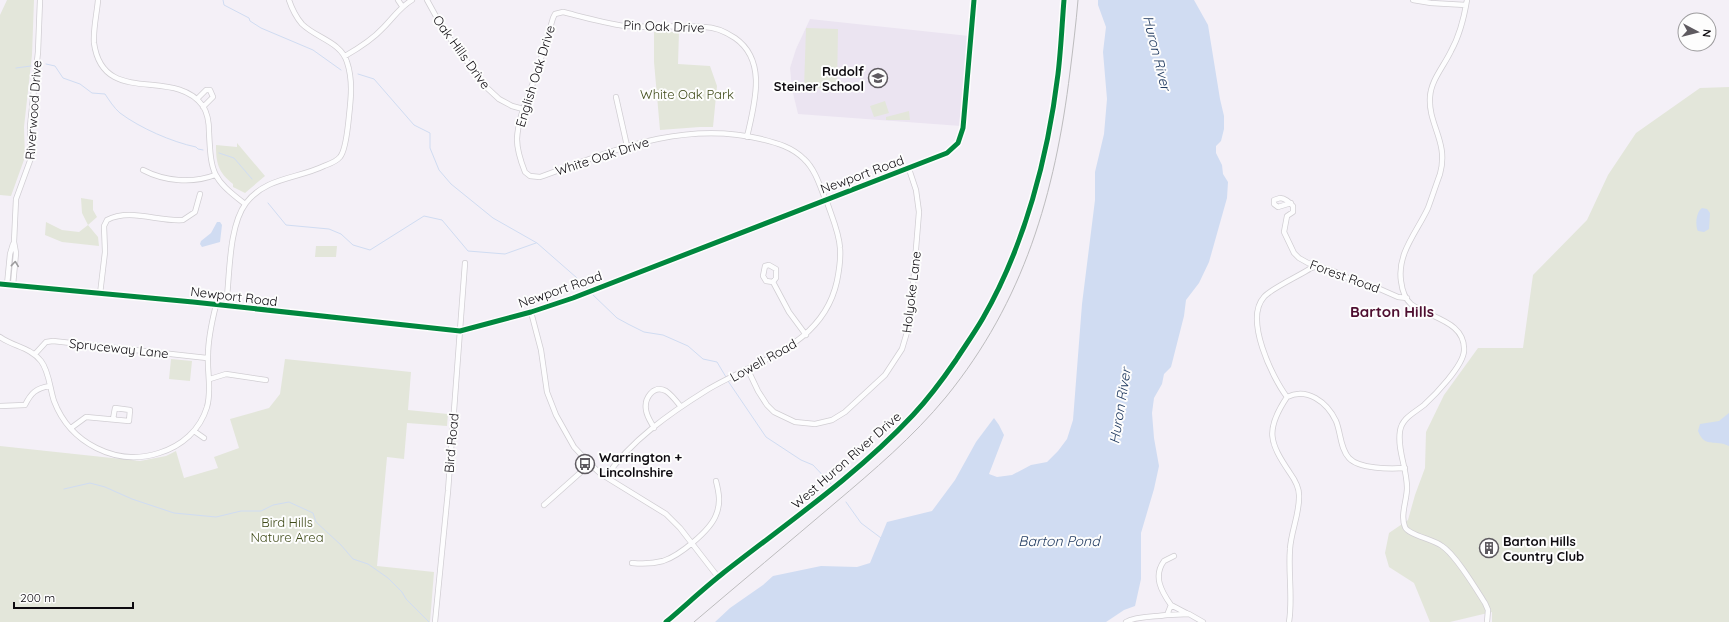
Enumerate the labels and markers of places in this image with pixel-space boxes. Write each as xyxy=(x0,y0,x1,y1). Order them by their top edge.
place label: Rudolf Steiner School xyxy=(774,63,864,94)
school or university icon: Rudolf Steiner School xyxy=(867,67,889,89)
place label: Warrington + Lincolnshire xyxy=(599,449,682,480)
bus stop icon: Warrington + Lincolnshire xyxy=(574,453,596,475)
place label: Barton Hills Country Club xyxy=(1503,533,1584,564)
building icon: Barton Hills Country Club xyxy=(1478,537,1500,559)

